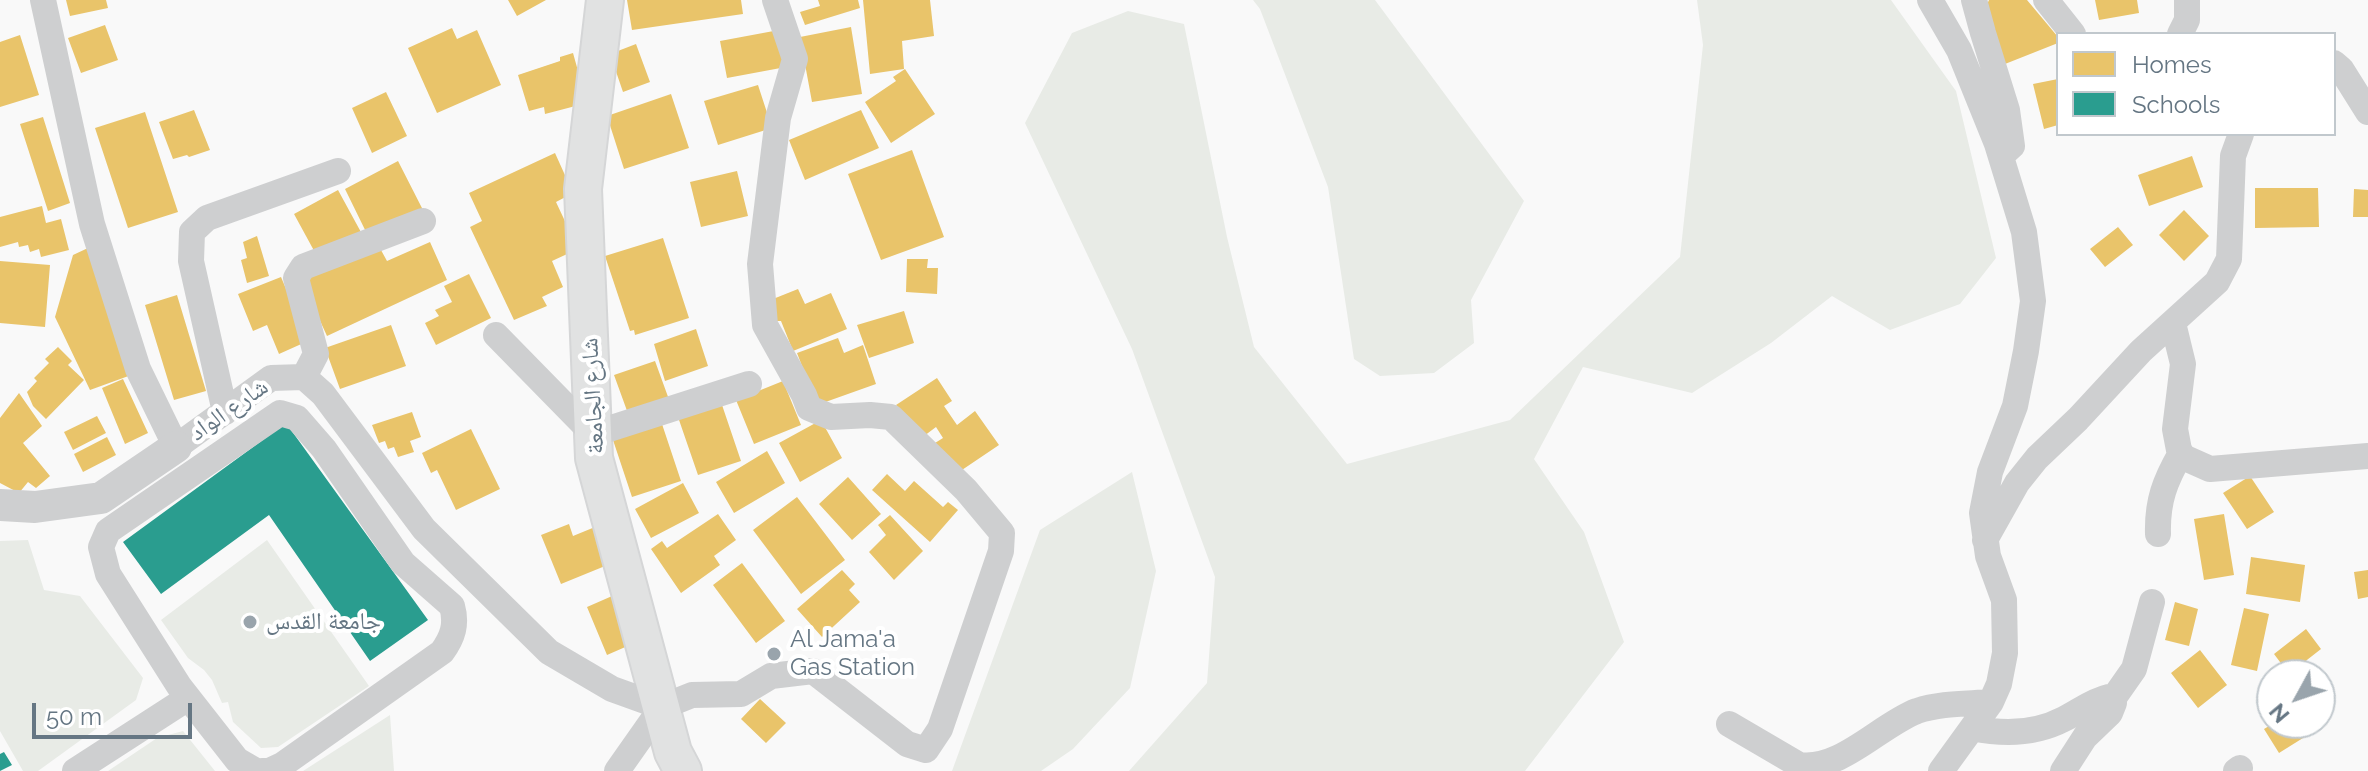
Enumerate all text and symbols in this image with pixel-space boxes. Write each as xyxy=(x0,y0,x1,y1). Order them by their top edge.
legend xyxy=(2056,32,2336,136)
text: Homes xyxy=(2132,50,2212,79)
text: Schools xyxy=(2132,90,2220,119)
street label: شارع الجامعة xyxy=(576,337,610,455)
street label: شارع الواد xyxy=(184,373,274,447)
place label: جامعة القدس xyxy=(266,608,381,636)
marker: جامعة القدس xyxy=(241,613,259,631)
place label: Al Jama'a Gas Station xyxy=(790,626,915,682)
marker: Al Jama'a Gas Station xyxy=(765,645,783,663)
north arrow xyxy=(2256,659,2336,739)
scale bar xyxy=(36,687,196,737)
text: N xyxy=(2264,698,2295,728)
text: 50 m xyxy=(46,702,102,731)

